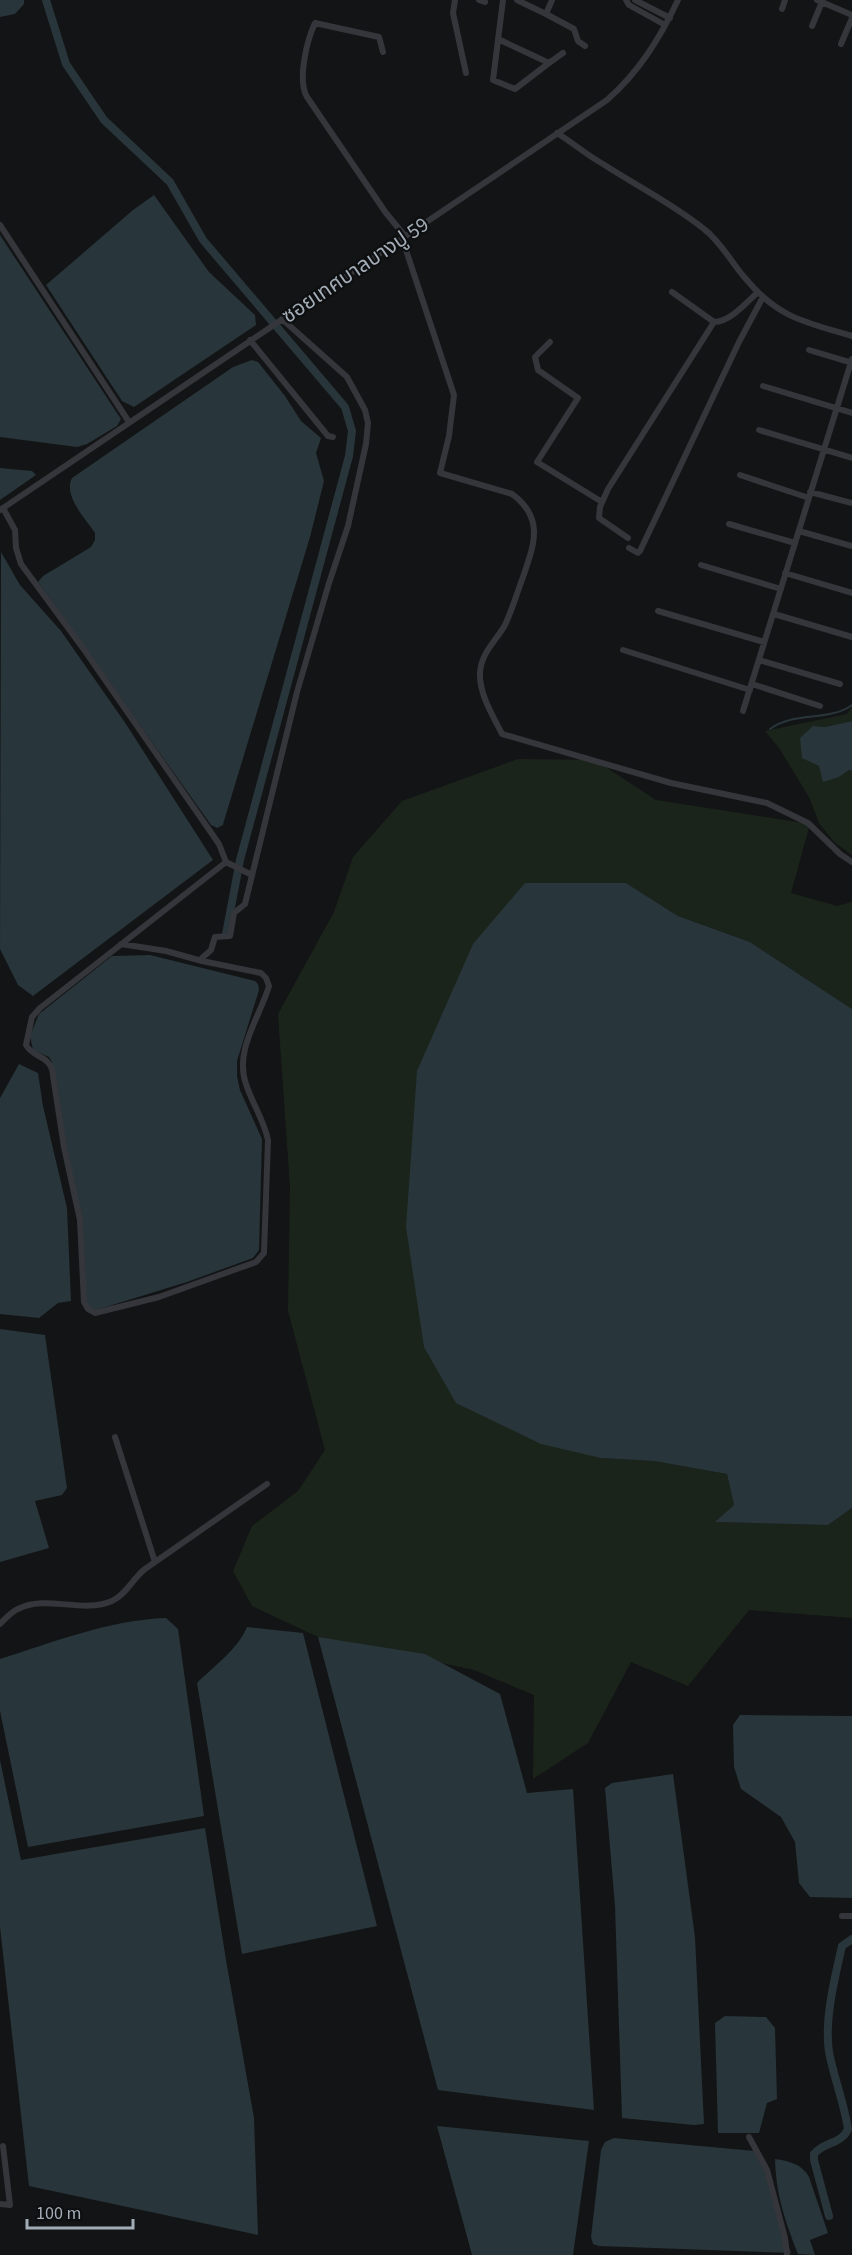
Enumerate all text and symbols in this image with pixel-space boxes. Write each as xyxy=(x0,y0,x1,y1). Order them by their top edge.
street label: ซอยเทศบาลบางปู 59 xyxy=(275,210,435,330)
scale bar xyxy=(27,2192,134,2230)
text: 100 m xyxy=(36,2201,81,2226)

